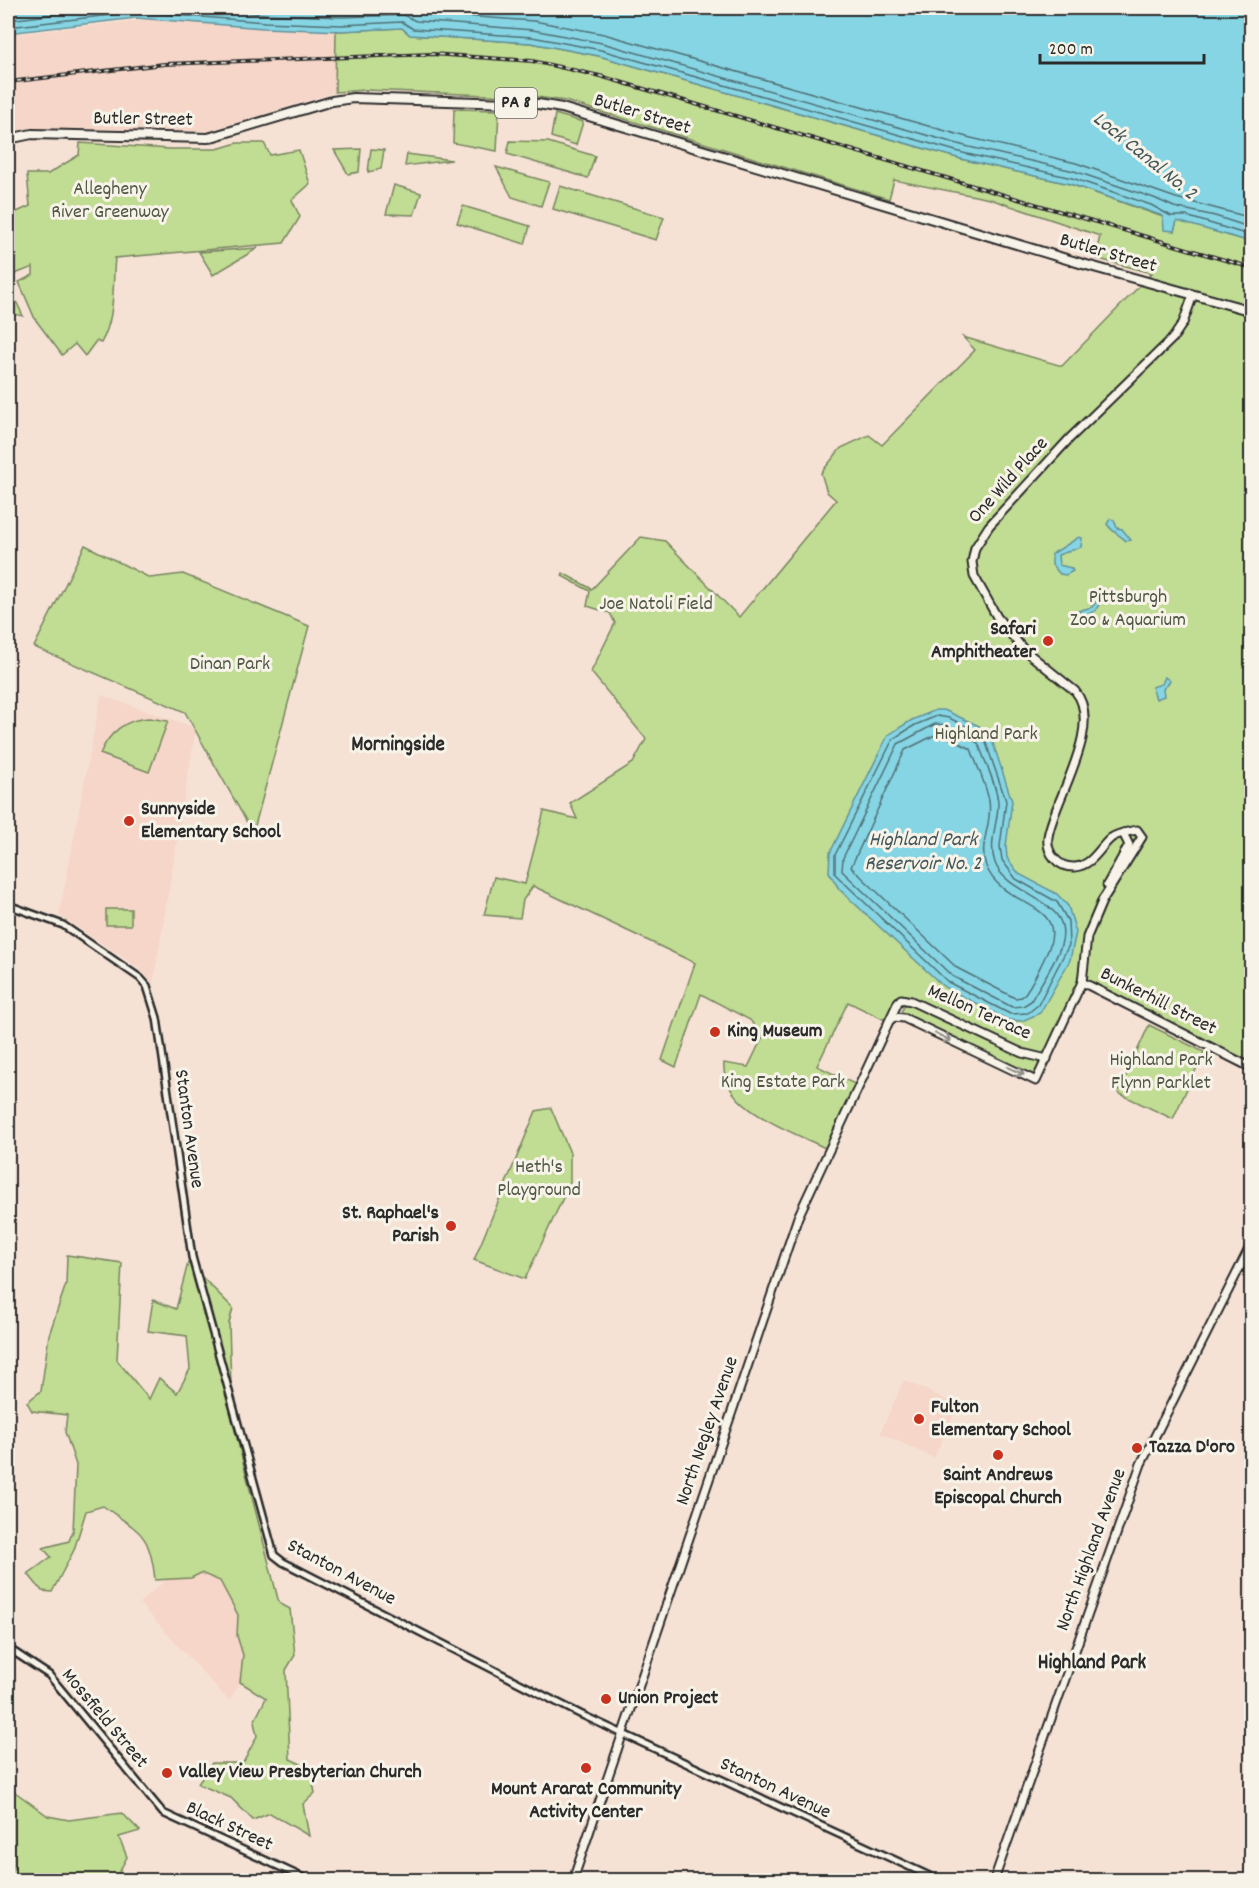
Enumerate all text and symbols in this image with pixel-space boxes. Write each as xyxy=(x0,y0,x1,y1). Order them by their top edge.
scale bar xyxy=(1040,27,1204,65)
text: 200 m xyxy=(1049,38,1093,63)
street label: Butler Street xyxy=(590,87,694,143)
road number: PA 8 xyxy=(495,88,537,118)
street label: Butler Street xyxy=(93,105,193,135)
water label: Lock Canal No. 2 xyxy=(1085,106,1203,209)
park label: Allegheny River Greenway xyxy=(51,176,170,227)
street label: Butler Street xyxy=(1056,227,1160,281)
street label: One Wild Place xyxy=(962,431,1056,531)
park label: Pittsburgh Zoo & Aquarium xyxy=(1070,584,1186,635)
park label: Joe Natoli Field xyxy=(599,591,713,619)
place label: Safari Amphitheater xyxy=(931,616,1037,667)
marker: Safari Amphitheater xyxy=(1041,634,1055,648)
park label: Dinan Park xyxy=(190,651,270,679)
park label: Highland Park xyxy=(934,721,1038,749)
district label: Morningside xyxy=(351,731,445,761)
place label: Sunnyside Elementary School xyxy=(141,796,281,847)
marker: Sunnyside Elementary School xyxy=(122,814,136,828)
water label: Highland Park Reservoir No. 2 xyxy=(864,826,982,880)
street label: Bunkerhill Street xyxy=(1095,961,1221,1043)
street label: Mellon Terrace xyxy=(923,978,1035,1048)
place label: King Museum xyxy=(727,1018,823,1046)
marker: King Museum xyxy=(708,1025,722,1039)
one-way arrow xyxy=(933,1031,951,1043)
park label: Highland Park Flynn Parklet xyxy=(1109,1047,1213,1098)
one-way arrow xyxy=(1006,1066,1024,1078)
street label: Stanton Avenue xyxy=(166,1068,210,1190)
park label: King Estate Park xyxy=(721,1069,845,1097)
park label: Heth's Playground xyxy=(497,1154,581,1205)
place label: St. Raphael's Parish xyxy=(342,1200,439,1251)
marker: St. Raphael's Parish xyxy=(444,1219,458,1233)
street label: North Negley Avenue xyxy=(669,1353,747,1509)
place label: Fulton Elementary School xyxy=(931,1394,1071,1445)
marker: Fulton Elementary School xyxy=(912,1412,926,1426)
place label: Tazza D'oro xyxy=(1149,1434,1235,1462)
marker: Tazza D'oro xyxy=(1130,1441,1144,1455)
marker: Saint Andrews Episcopal Church xyxy=(991,1448,1005,1462)
place label: Saint Andrews Episcopal Church xyxy=(934,1462,1062,1513)
street label: North Highland Avenue xyxy=(1050,1465,1135,1635)
street label: Stanton Avenue xyxy=(282,1533,401,1614)
district label: Highland Park xyxy=(1038,1649,1147,1679)
street label: Mossfield Street xyxy=(54,1663,154,1775)
place label: Union Project xyxy=(618,1685,719,1713)
marker: Union Project xyxy=(599,1692,613,1706)
street label: Stanton Avenue xyxy=(715,1751,835,1827)
place label: Valley View Presbyterian Church xyxy=(179,1759,422,1787)
marker: Mount Ararat Community Activity Center xyxy=(579,1761,593,1775)
marker: Valley View Presbyterian Church xyxy=(160,1766,174,1780)
place label: Mount Ararat Community Activity Center xyxy=(491,1776,682,1827)
street label: Black Street xyxy=(181,1795,277,1859)

